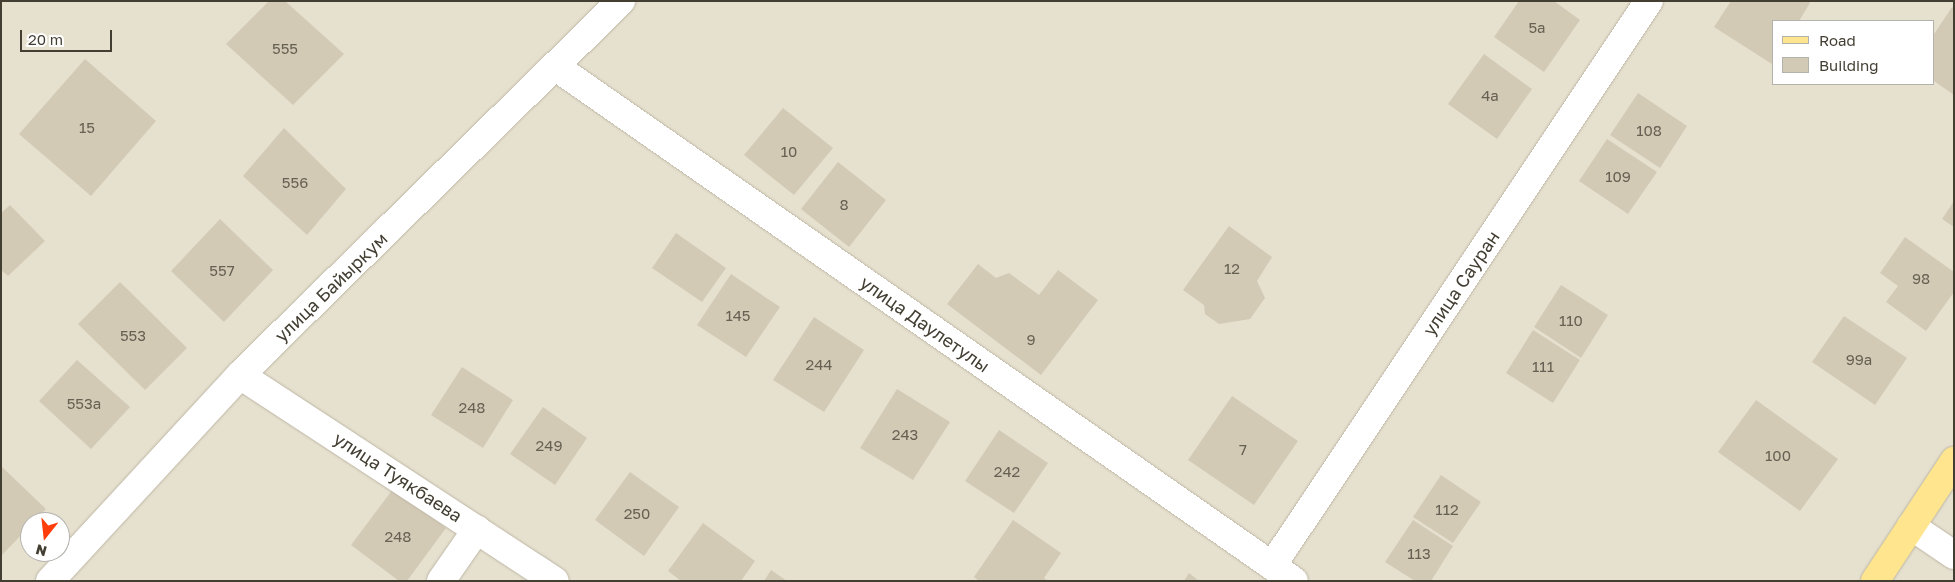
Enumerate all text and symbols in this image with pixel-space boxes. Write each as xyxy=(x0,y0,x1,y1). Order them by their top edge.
house number: 5а xyxy=(1528,19,1546,37)
scale bar xyxy=(22,20,115,52)
legend xyxy=(1772,20,1935,85)
text: 20 m xyxy=(28,30,63,48)
text: Road xyxy=(1819,31,1856,49)
house number: 555 xyxy=(272,40,298,58)
text: Building xyxy=(1819,56,1879,74)
house number: 4а xyxy=(1481,87,1499,105)
house number: 15 xyxy=(79,119,95,137)
house number: 108 xyxy=(1636,122,1662,140)
house number: 10 xyxy=(781,143,797,161)
house number: 109 xyxy=(1605,168,1631,186)
house number: 556 xyxy=(282,174,308,192)
house number: 8 xyxy=(839,196,849,214)
street label: улица Сауран xyxy=(1418,227,1504,339)
street label: улица Байыркум xyxy=(270,228,392,346)
house number: 12 xyxy=(1224,260,1240,278)
house number: 557 xyxy=(209,262,235,280)
house number: 98 xyxy=(1912,270,1930,288)
street label: улица Даулетулы xyxy=(856,271,994,377)
house number: 145 xyxy=(725,307,751,325)
house number: 110 xyxy=(1559,312,1583,330)
house number: 553 xyxy=(120,327,146,345)
house number: 9 xyxy=(1026,331,1036,349)
house number: 99а xyxy=(1846,351,1872,369)
house number: 244 xyxy=(806,356,832,374)
house number: 111 xyxy=(1532,358,1554,376)
house number: 553а xyxy=(67,395,101,413)
house number: 248 xyxy=(459,399,485,417)
house number: 243 xyxy=(892,426,918,444)
street label: улица Туякбаева xyxy=(330,427,466,527)
house number: 249 xyxy=(536,437,562,455)
house number: 7 xyxy=(1239,441,1247,459)
house number: 100 xyxy=(1765,447,1791,465)
house number: 242 xyxy=(994,463,1020,481)
house number: 112 xyxy=(1435,501,1459,519)
house number: 250 xyxy=(624,505,650,523)
north arrow xyxy=(20,512,70,562)
house number: 248 xyxy=(385,528,411,546)
text: N xyxy=(34,541,48,561)
house number: 113 xyxy=(1407,545,1431,563)

